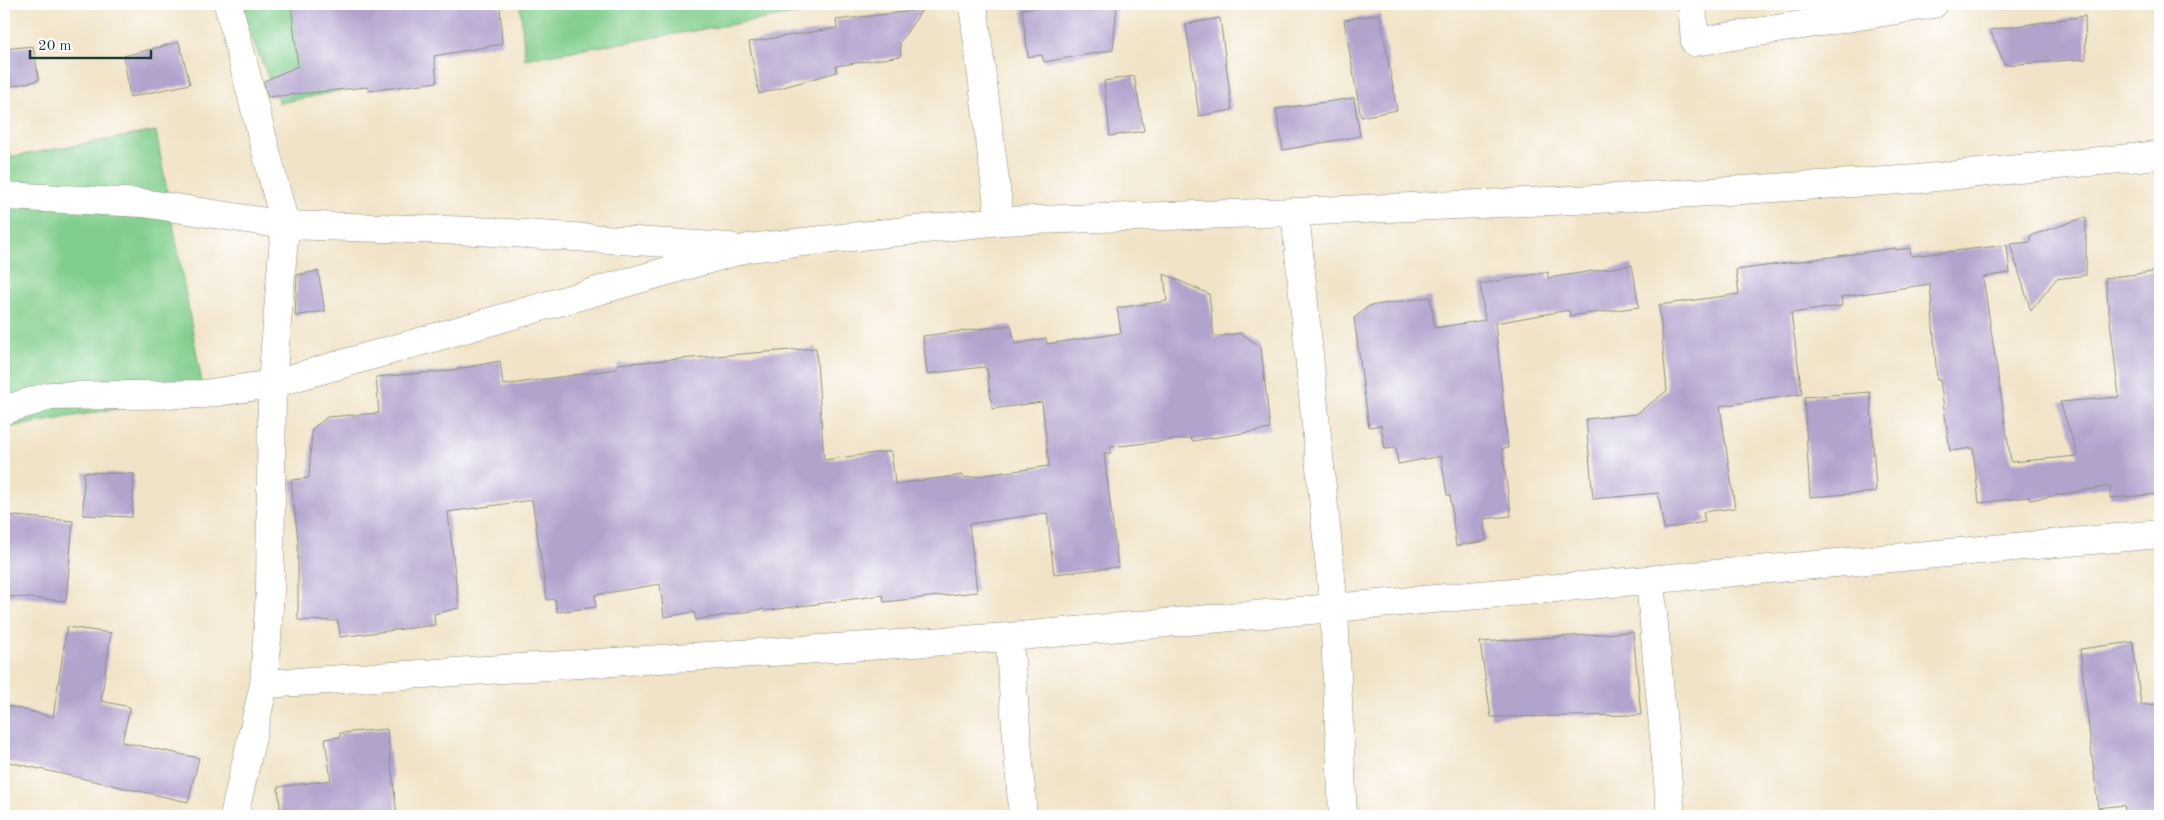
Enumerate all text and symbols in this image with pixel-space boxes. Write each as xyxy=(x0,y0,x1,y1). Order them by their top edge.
scale bar xyxy=(30,28,151,60)
text: 20 m xyxy=(38,39,72,54)

